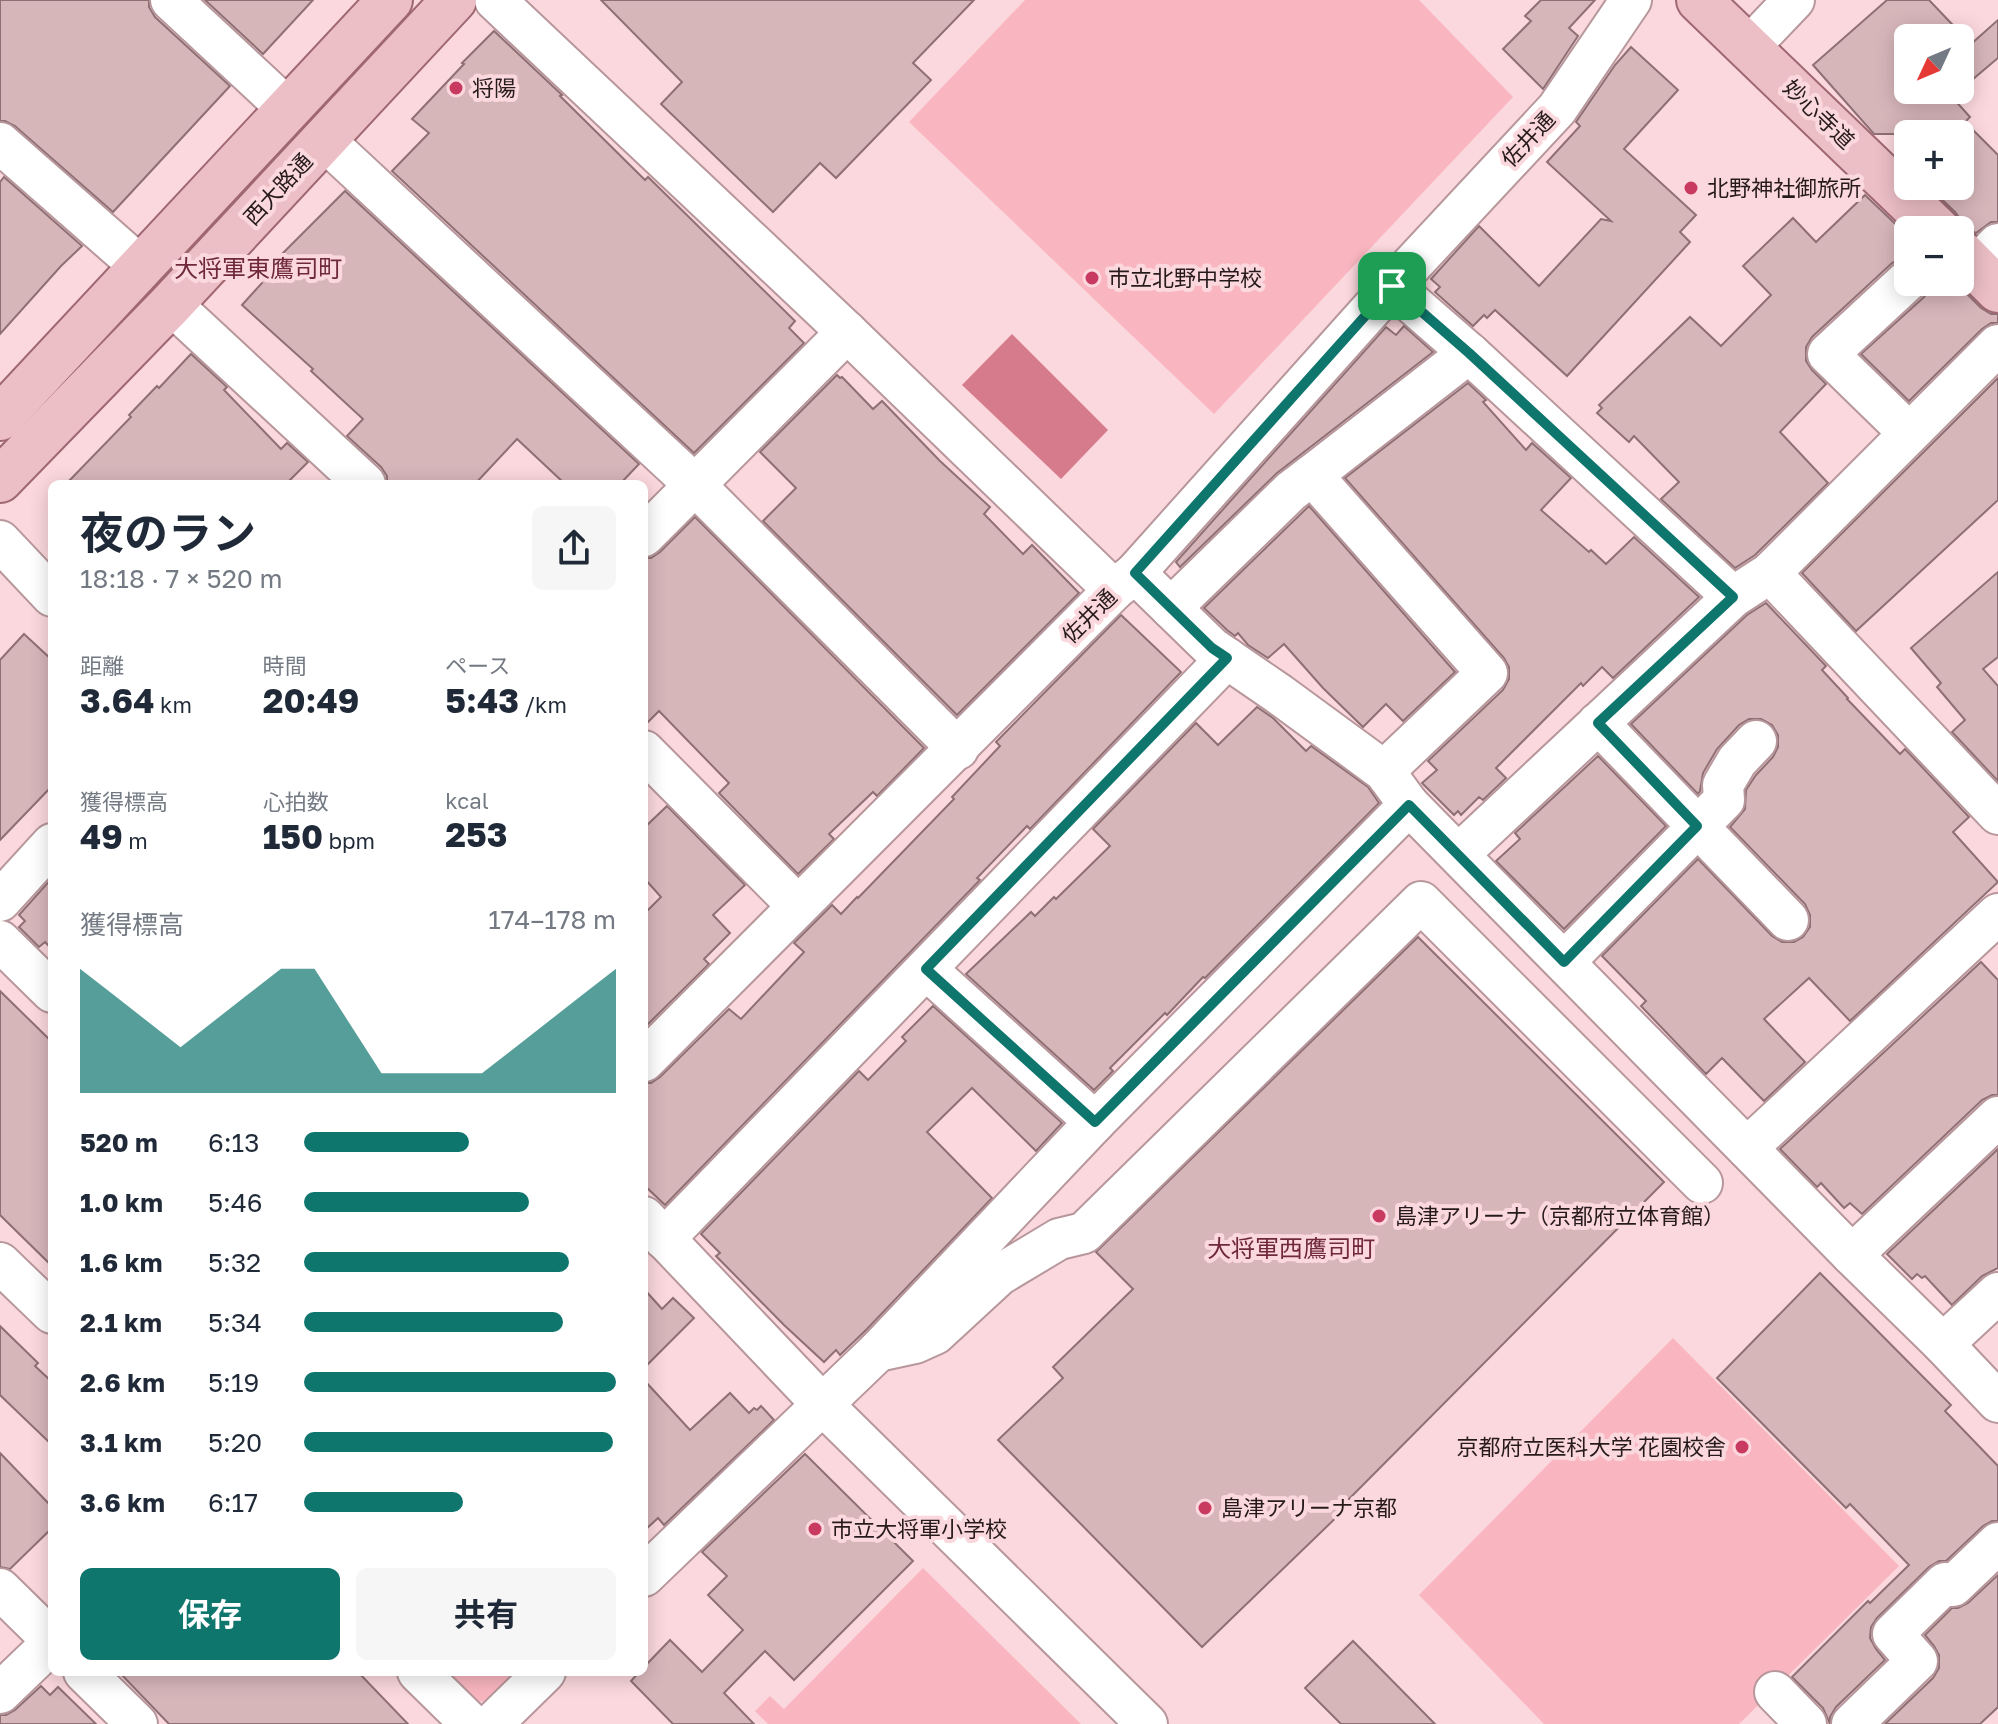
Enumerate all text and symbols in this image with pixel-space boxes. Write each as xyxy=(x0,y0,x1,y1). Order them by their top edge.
north arrow xyxy=(1894,24,1974,104)
map controls xyxy=(1894,24,1974,296)
street label: 妙心寺道 xyxy=(1778,73,1860,154)
place label: 将陽 xyxy=(472,74,516,101)
marker: 将陽 xyxy=(447,79,465,97)
street label: 佐井通 xyxy=(1495,105,1560,172)
button: + xyxy=(1894,120,1974,200)
street label: 西大路通 xyxy=(238,147,318,230)
place label: 北野神社御旅所 xyxy=(1707,174,1861,201)
marker: 北野神社御旅所 xyxy=(1682,179,1700,197)
button: − xyxy=(1894,216,1974,296)
pin xyxy=(1358,252,1426,320)
district label: 大将軍東鷹司町 xyxy=(174,253,342,282)
place label: 市立北野中学校 xyxy=(1108,264,1262,291)
icon: arrive xyxy=(1370,264,1414,308)
marker: 市立北野中学校 xyxy=(1083,269,1101,287)
text: 夜のラン xyxy=(80,506,256,559)
button: share xyxy=(532,506,616,590)
text: 18:18 · 7 × 520 m xyxy=(80,563,282,594)
street label: 佐井通 xyxy=(1056,583,1122,649)
text: 距離 xyxy=(80,652,124,679)
text: 時間 xyxy=(263,652,307,679)
text: ペース xyxy=(445,652,510,679)
text: 3.64 xyxy=(80,680,154,720)
text: 20:49 xyxy=(263,680,359,720)
text: 5:43 xyxy=(445,680,519,720)
text: km xyxy=(154,691,192,718)
text: /km xyxy=(519,691,567,718)
text: kcal xyxy=(445,787,489,814)
text: 獲得標高 xyxy=(80,788,168,815)
text: 心拍数 xyxy=(263,788,329,815)
text: 253 xyxy=(445,814,508,854)
text: 49 xyxy=(80,816,123,856)
text: 150 xyxy=(263,816,323,856)
text: m xyxy=(123,827,148,854)
text: bpm xyxy=(323,827,375,854)
text: 174–178 m xyxy=(488,904,616,935)
text: 獲得標高 xyxy=(80,909,184,940)
text: 520 m xyxy=(80,1127,158,1158)
text: 6:13 xyxy=(208,1127,259,1158)
text: 1.0 km xyxy=(80,1187,163,1218)
text: 5:46 xyxy=(208,1187,262,1218)
place label: 島津アリーナ（京都府立体育館） xyxy=(1395,1202,1725,1229)
marker: 島津アリーナ（京都府立体育館） xyxy=(1370,1207,1388,1225)
district label: 大将軍西鷹司町 xyxy=(1207,1233,1375,1262)
text: 1.6 km xyxy=(80,1247,163,1278)
text: 5:32 xyxy=(208,1247,261,1278)
text: 2.1 km xyxy=(80,1307,162,1338)
text: 5:34 xyxy=(208,1307,262,1338)
text: 2.6 km xyxy=(80,1367,165,1398)
text: 5:19 xyxy=(208,1367,259,1398)
text: 3.1 km xyxy=(80,1427,162,1458)
text: 5:20 xyxy=(208,1427,262,1458)
place label: 京都府立医科大学 花園校舎 xyxy=(1456,1433,1726,1460)
marker: 京都府立医科大学 花園校舎 xyxy=(1733,1438,1751,1456)
text: 3.6 km xyxy=(80,1487,165,1518)
text: 6:17 xyxy=(208,1487,258,1518)
place label: 島津アリーナ京都 xyxy=(1221,1494,1397,1521)
marker: 島津アリーナ京都 xyxy=(1196,1499,1214,1517)
place label: 市立大将軍小学校 xyxy=(831,1515,1007,1542)
marker: 市立大将軍小学校 xyxy=(806,1520,824,1538)
button: 保存 xyxy=(80,1568,340,1660)
button: 共有 xyxy=(356,1568,616,1660)

